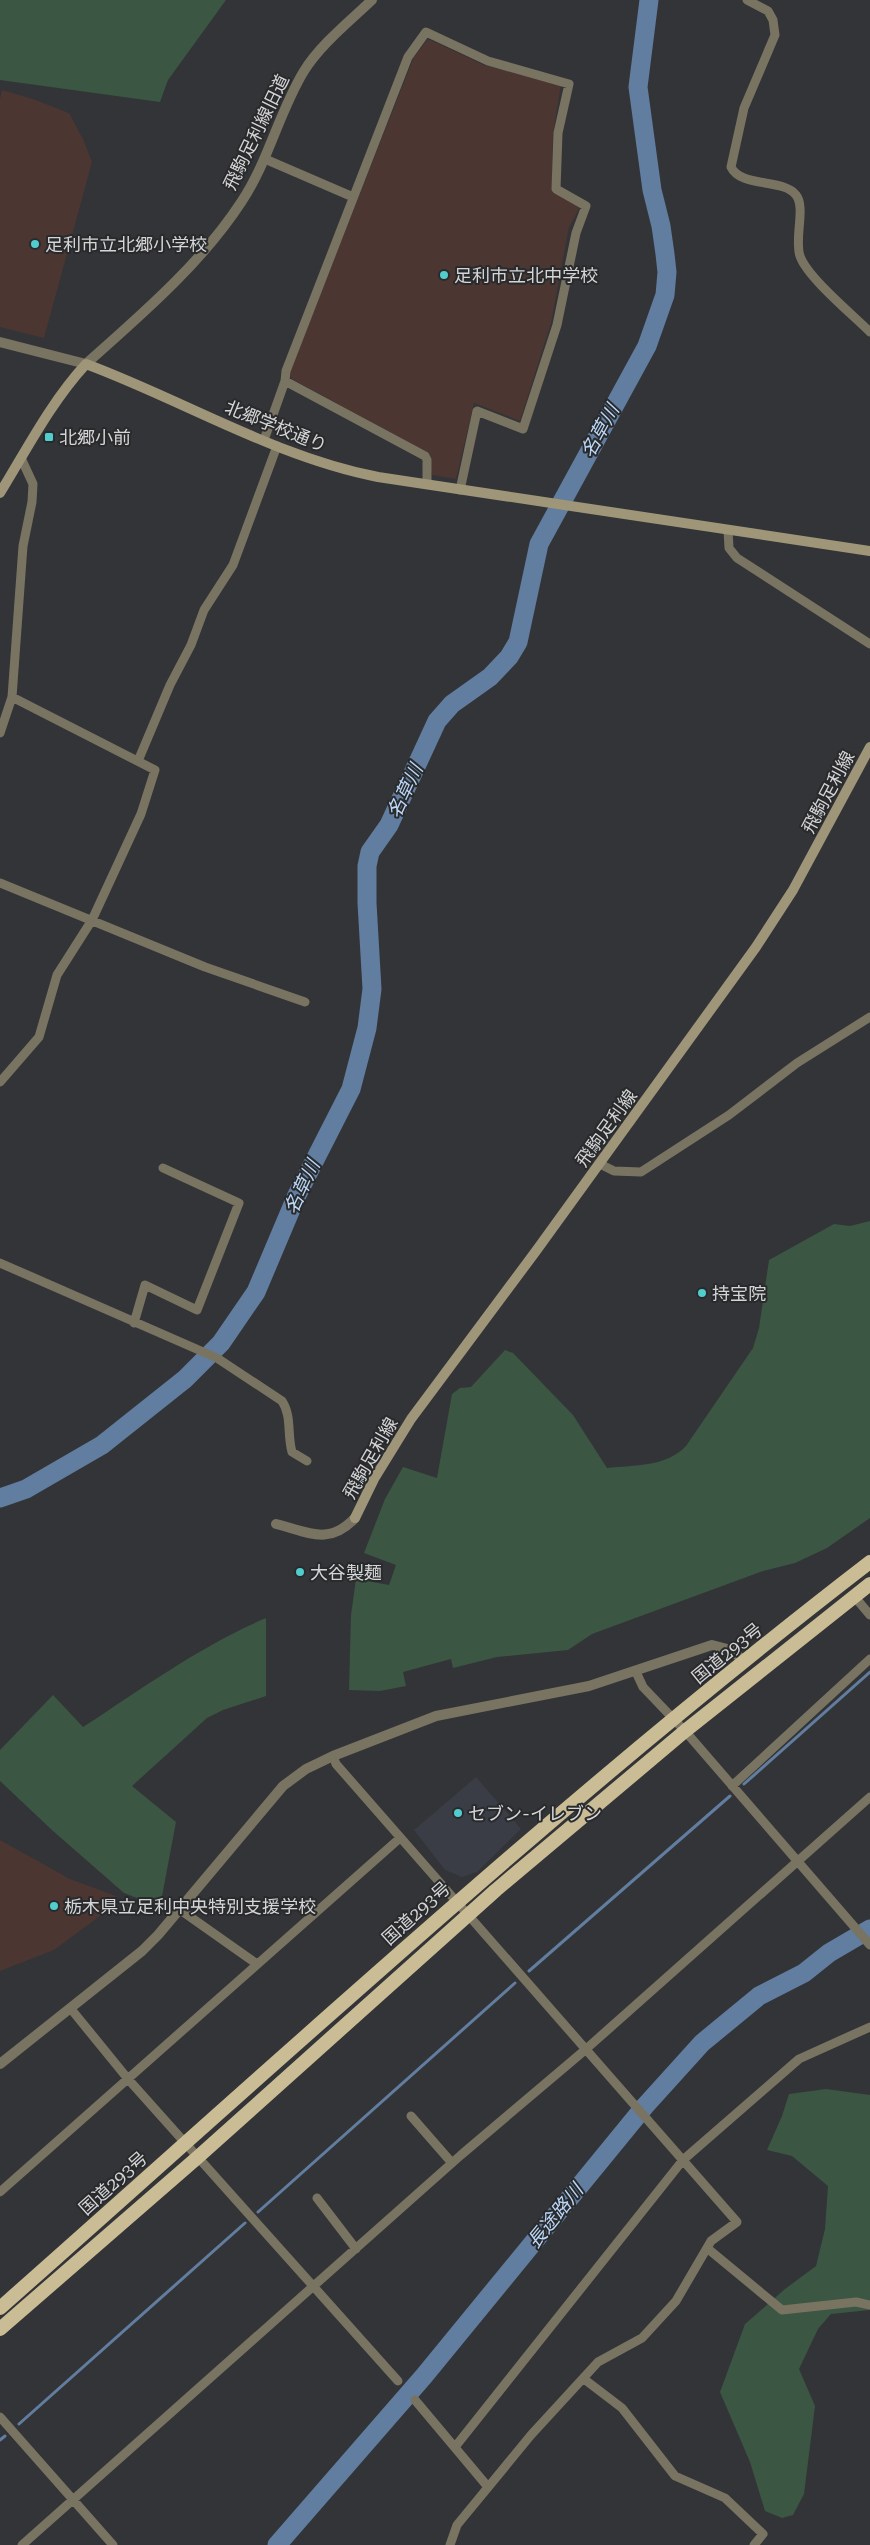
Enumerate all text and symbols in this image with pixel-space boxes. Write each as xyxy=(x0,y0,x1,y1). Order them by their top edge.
street label: 飛駒足利線旧道 xyxy=(219,71,293,193)
place label: 足利市立北郷小学校 xyxy=(45,234,207,255)
marker: 足利市立北郷小学校 xyxy=(29,238,41,250)
place label: 足利市立北中学校 xyxy=(454,265,598,286)
marker: 足利市立北中学校 xyxy=(438,269,450,281)
street label: 北郷学校通り xyxy=(222,396,330,456)
water label: 名草川 xyxy=(576,399,625,462)
place label: 北郷小前 xyxy=(59,427,131,448)
marker: 北郷小前 xyxy=(43,431,55,443)
street label: 飛駒足利線 xyxy=(798,747,858,837)
water label: 名草川 xyxy=(383,759,428,822)
street label: 飛駒足利線 xyxy=(571,1085,641,1171)
water label: 名草川 xyxy=(280,1155,325,1218)
place label: 持宝院 xyxy=(712,1283,766,1304)
marker: 持宝院 xyxy=(696,1287,708,1299)
street label: 飛駒足利線 xyxy=(338,1414,402,1502)
place label: 大谷製麺 xyxy=(310,1562,382,1583)
marker: 大谷製麺 xyxy=(294,1566,306,1578)
street label: 国道293号 xyxy=(688,1618,766,1688)
place label: セブン-イレブン xyxy=(468,1803,602,1824)
marker: セブン-イレブン xyxy=(452,1807,464,1819)
street label: 国道293号 xyxy=(378,1877,454,1949)
place label: 栃木県立足利中央特別支援学校 xyxy=(64,1896,316,1917)
marker: 栃木県立足利中央特別支援学校 xyxy=(48,1900,60,1912)
street label: 国道293号 xyxy=(75,2147,151,2219)
water label: 長途路川 xyxy=(522,2178,589,2253)

